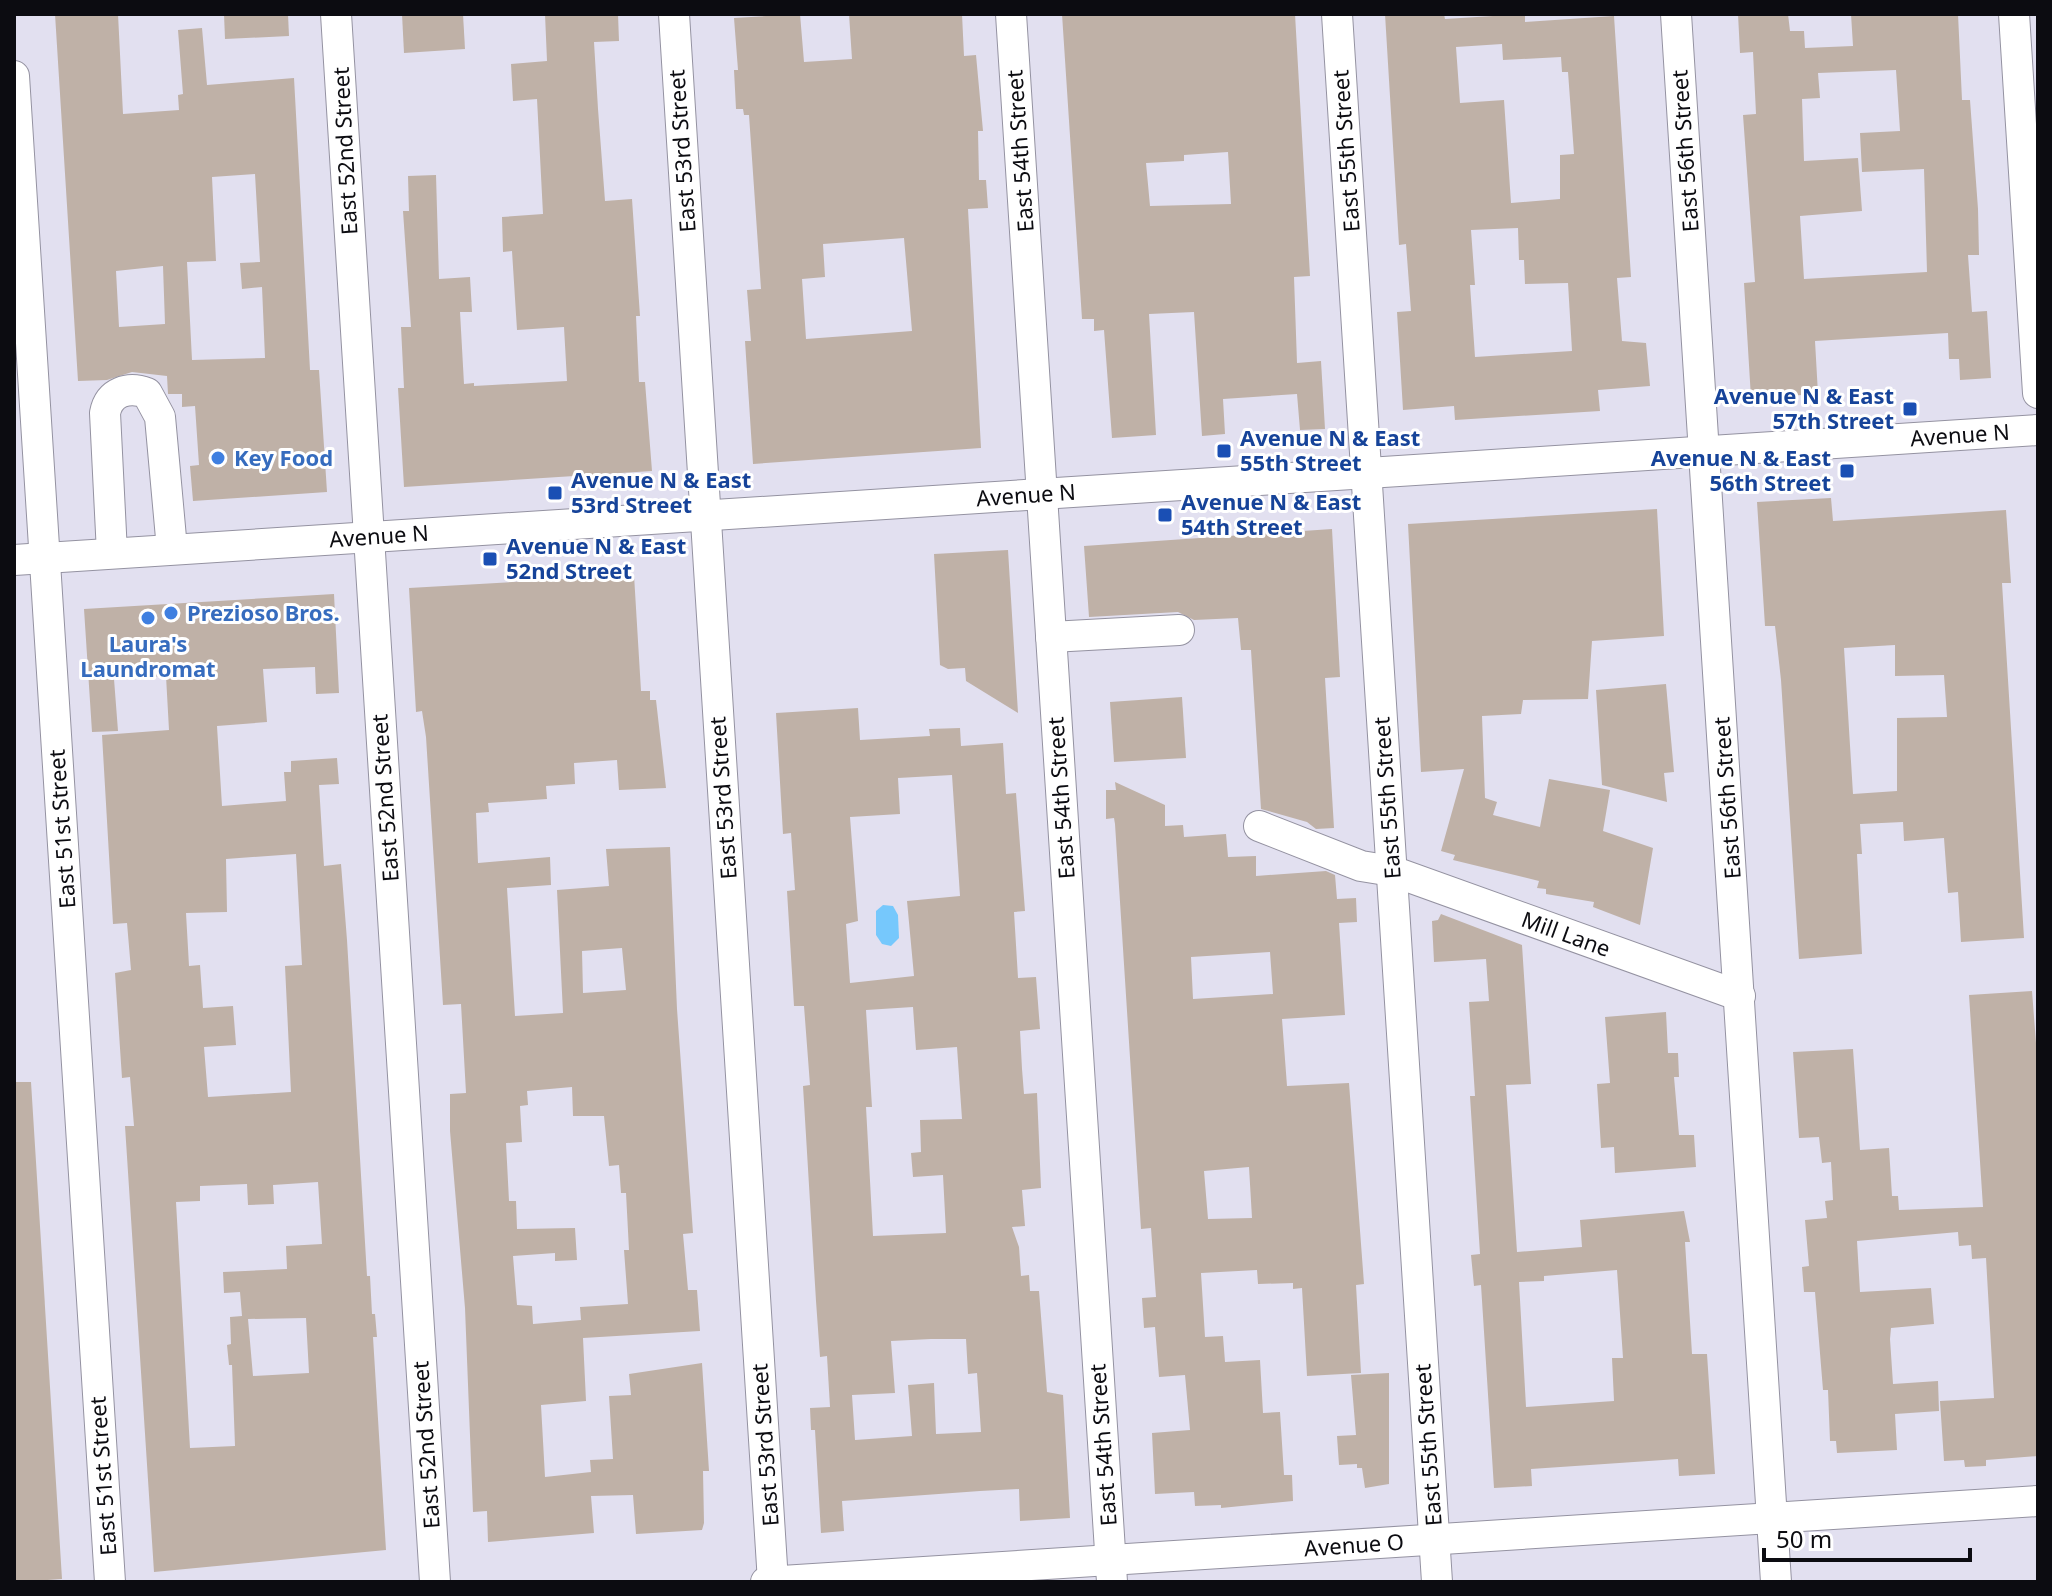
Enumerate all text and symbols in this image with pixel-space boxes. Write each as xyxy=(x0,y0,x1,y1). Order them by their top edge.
street label: East 52nd Street xyxy=(325,66,363,236)
street label: East 53rd Street xyxy=(660,69,702,234)
street label: East 54th Street xyxy=(998,69,1040,233)
street label: East 55th Street xyxy=(1324,69,1366,233)
street label: East 56th Street xyxy=(1663,69,1705,233)
place label: Avenue N & East 57th Street xyxy=(1714,380,1894,435)
marker: Avenue N & East 57th Street xyxy=(1901,400,1919,418)
street label: Avenue N xyxy=(1909,416,2011,452)
place label: Avenue N & East 55th Street xyxy=(1240,422,1420,477)
place label: Key Food xyxy=(234,442,333,472)
marker: Avenue N & East 55th Street xyxy=(1215,442,1233,460)
place label: Avenue N & East 56th Street xyxy=(1651,442,1831,497)
marker: Key Food xyxy=(209,449,227,467)
marker: Avenue N & East 56th Street xyxy=(1838,462,1856,480)
place label: Avenue N & East 53rd Street xyxy=(571,464,751,519)
street label: Avenue N xyxy=(975,476,1077,512)
marker: Avenue N & East 53rd Street xyxy=(546,484,564,502)
place label: Avenue N & East 54th Street xyxy=(1181,486,1361,541)
marker: Avenue N & East 54th Street xyxy=(1156,506,1174,524)
street label: Avenue N xyxy=(328,517,430,553)
place label: Avenue N & East 52nd Street xyxy=(506,530,686,585)
marker: Avenue N & East 52nd Street xyxy=(481,550,499,568)
place label: Prezioso Bros. xyxy=(187,597,340,627)
marker: Prezioso Bros. xyxy=(162,604,180,622)
marker: Laura's Laundromat xyxy=(139,609,157,627)
place label: Laura's Laundromat xyxy=(80,628,216,683)
street label: East 52nd Street xyxy=(363,713,405,883)
street label: East 53rd Street xyxy=(701,716,743,881)
street label: East 54th Street xyxy=(1039,716,1081,880)
street label: East 55th Street xyxy=(1365,716,1407,880)
street label: East 56th Street xyxy=(1705,716,1747,880)
street label: East 51st Street xyxy=(40,748,82,910)
street label: Mill Lane xyxy=(1518,903,1615,963)
street label: East 52nd Street xyxy=(404,1360,446,1530)
street label: East 53rd Street xyxy=(743,1363,785,1528)
street label: East 54th Street xyxy=(1081,1363,1123,1527)
street label: East 55th Street xyxy=(1406,1363,1448,1527)
street label: East 51st Street xyxy=(81,1395,123,1557)
scale bar xyxy=(1764,1512,1970,1562)
text: 50 m xyxy=(1776,1522,1832,1555)
street label: Avenue O xyxy=(1303,1526,1405,1562)

